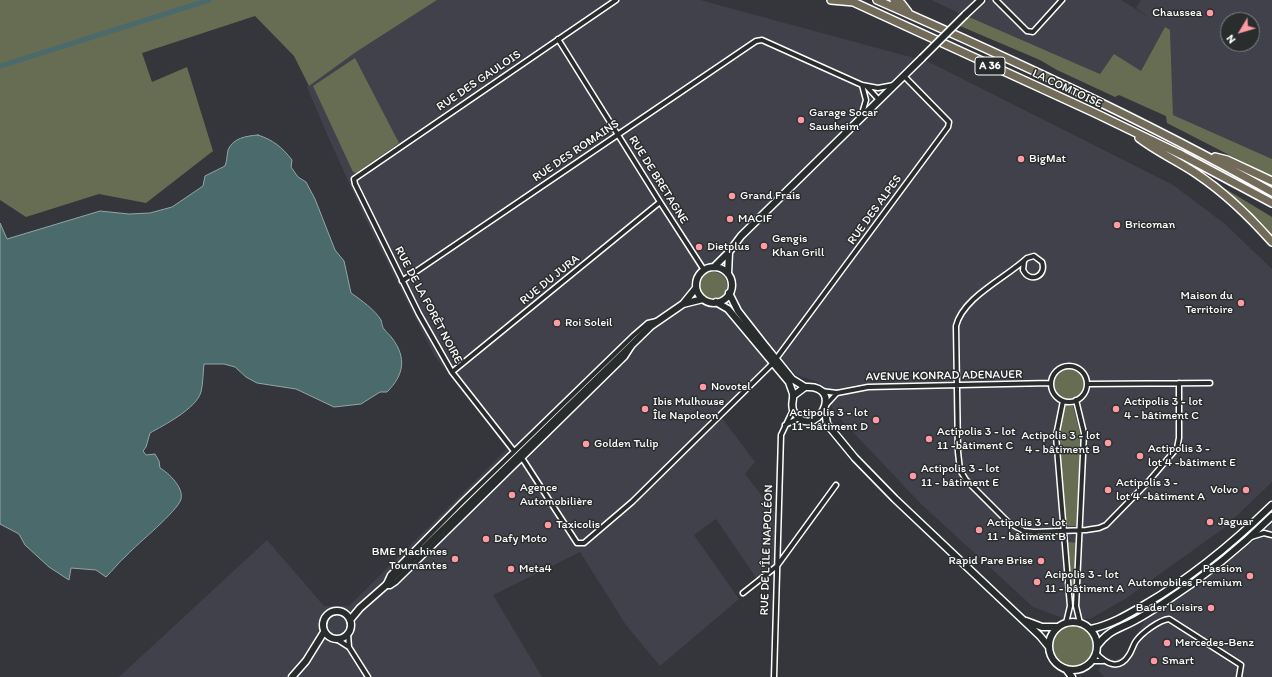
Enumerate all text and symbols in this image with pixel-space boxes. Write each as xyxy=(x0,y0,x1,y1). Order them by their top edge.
place label: Chaussea xyxy=(1152,6,1202,20)
marker: Chaussea xyxy=(1205,8,1215,18)
north arrow xyxy=(1220,12,1260,52)
text: N xyxy=(1224,32,1238,46)
street label: RUE DES GAULOIS xyxy=(434,48,524,114)
road number: A 36 xyxy=(975,57,1005,75)
street label: LA COMTOISE xyxy=(1030,66,1104,112)
place label: Garage Socar Sausheim xyxy=(809,106,878,134)
marker: Garage Socar Sausheim xyxy=(796,115,806,125)
street label: RUE DES ROMAINS xyxy=(530,117,622,185)
street label: RUE DE BRETAGNE xyxy=(625,133,691,227)
place label: BigMat xyxy=(1029,152,1066,166)
marker: BigMat xyxy=(1016,154,1026,164)
street label: RUE DES ALPES xyxy=(845,172,905,248)
place label: Grand Frais xyxy=(740,189,800,203)
marker: Grand Frais xyxy=(727,191,737,201)
place label: MACIF xyxy=(738,212,772,226)
marker: MACIF xyxy=(725,214,735,224)
place label: Bricoman xyxy=(1125,218,1175,232)
marker: Bricoman xyxy=(1112,220,1122,230)
place label: Gengis Khan Grill xyxy=(772,232,824,260)
place label: Dietplus xyxy=(707,240,750,254)
marker: Gengis Khan Grill xyxy=(759,241,769,251)
marker: Dietplus xyxy=(694,242,704,252)
street label: RUE DE LA FORÊT NOIRE xyxy=(391,244,465,366)
street label: RUE DU JURA xyxy=(517,252,583,308)
place label: Maison du Territoire xyxy=(1180,289,1233,317)
marker: Maison du Territoire xyxy=(1236,298,1246,308)
place label: Roi Soleil xyxy=(565,316,613,330)
marker: Roi Soleil xyxy=(552,318,562,328)
street label: AVENUE KONRAD ADENAUER xyxy=(866,367,1022,385)
place label: Novotel xyxy=(711,380,751,394)
marker: Novotel xyxy=(698,382,708,392)
place label: Ibis Mulhouse Île Napoleon xyxy=(653,395,724,423)
place label: Actipolis 3 - lot 4 - bâtiment C xyxy=(1124,395,1203,423)
marker: Ibis Mulhouse Île Napoleon xyxy=(640,404,650,414)
marker: Actipolis 3 - lot 4 - bâtiment C xyxy=(1111,404,1121,414)
place label: Actipolis 3 - lot 11 -bâtiment D xyxy=(789,406,868,434)
marker: Actipolis 3 - lot 11 -bâtiment D xyxy=(871,415,881,425)
place label: Actipolis 3 - lot 11 -bâtiment C xyxy=(937,425,1016,453)
place label: Actipolis 3 - lot 4 - bâtiment B xyxy=(1021,429,1100,457)
marker: Actipolis 3 - lot 11 -bâtiment C xyxy=(924,434,934,444)
place label: Golden Tulip xyxy=(594,437,658,451)
marker: Actipolis 3 - lot 4 - bâtiment B xyxy=(1103,438,1113,448)
marker: Golden Tulip xyxy=(581,439,591,449)
place label: Actipolis 3 - lot 4 -bâtiment E xyxy=(1148,442,1236,470)
marker: Actipolis 3 - lot 4 -bâtiment E xyxy=(1135,451,1145,461)
place label: Actipolis 3 - lot 11 - bâtiment E xyxy=(921,462,1000,490)
marker: Actipolis 3 - lot 11 - bâtiment E xyxy=(908,471,918,481)
place label: Actipolis 3 - lot 4 -bâtiment A xyxy=(1116,476,1205,504)
place label: Agence Automobilière xyxy=(520,481,592,509)
place label: Volvo xyxy=(1210,483,1238,497)
street label: RUE DE L'ÎLE NAPOLÉON xyxy=(758,484,776,616)
marker: Actipolis 3 - lot 4 -bâtiment A xyxy=(1103,485,1113,495)
marker: Volvo xyxy=(1241,485,1251,495)
marker: Agence Automobilière xyxy=(507,490,517,500)
place label: Jaguar xyxy=(1218,515,1253,529)
place label: Actipolis 3 - lot 11 - bâtiment B xyxy=(987,516,1066,544)
marker: Jaguar xyxy=(1205,517,1215,527)
place label: Taxicolis xyxy=(556,518,600,532)
marker: Taxicolis xyxy=(543,520,553,530)
marker: Actipolis 3 - lot 11 - bâtiment B xyxy=(974,525,984,535)
place label: Dafy Moto xyxy=(494,532,547,546)
marker: Dafy Moto xyxy=(481,534,491,544)
place label: BME Machines Tournantes xyxy=(372,545,447,573)
marker: BME Machines Tournantes xyxy=(450,554,460,564)
place label: Rapid Pare Brise xyxy=(948,554,1033,568)
marker: Rapid Pare Brise xyxy=(1036,556,1046,566)
place label: Meta4 xyxy=(519,562,552,576)
place label: Passion Automobiles Premium xyxy=(1128,562,1242,590)
marker: Meta4 xyxy=(506,564,516,574)
place label: Acipolis 3 - lot 11 - bâtiment A xyxy=(1045,568,1124,596)
marker: Passion Automobiles Premium xyxy=(1245,571,1255,581)
marker: Acipolis 3 - lot 11 - bâtiment A xyxy=(1032,577,1042,587)
place label: Bader Loisirs xyxy=(1136,601,1203,615)
marker: Bader Loisirs xyxy=(1206,603,1216,613)
place label: Mercedes-Benz xyxy=(1175,636,1254,650)
marker: Mercedes-Benz xyxy=(1162,638,1172,648)
place label: Smart xyxy=(1162,654,1194,668)
marker: Smart xyxy=(1149,656,1159,666)

